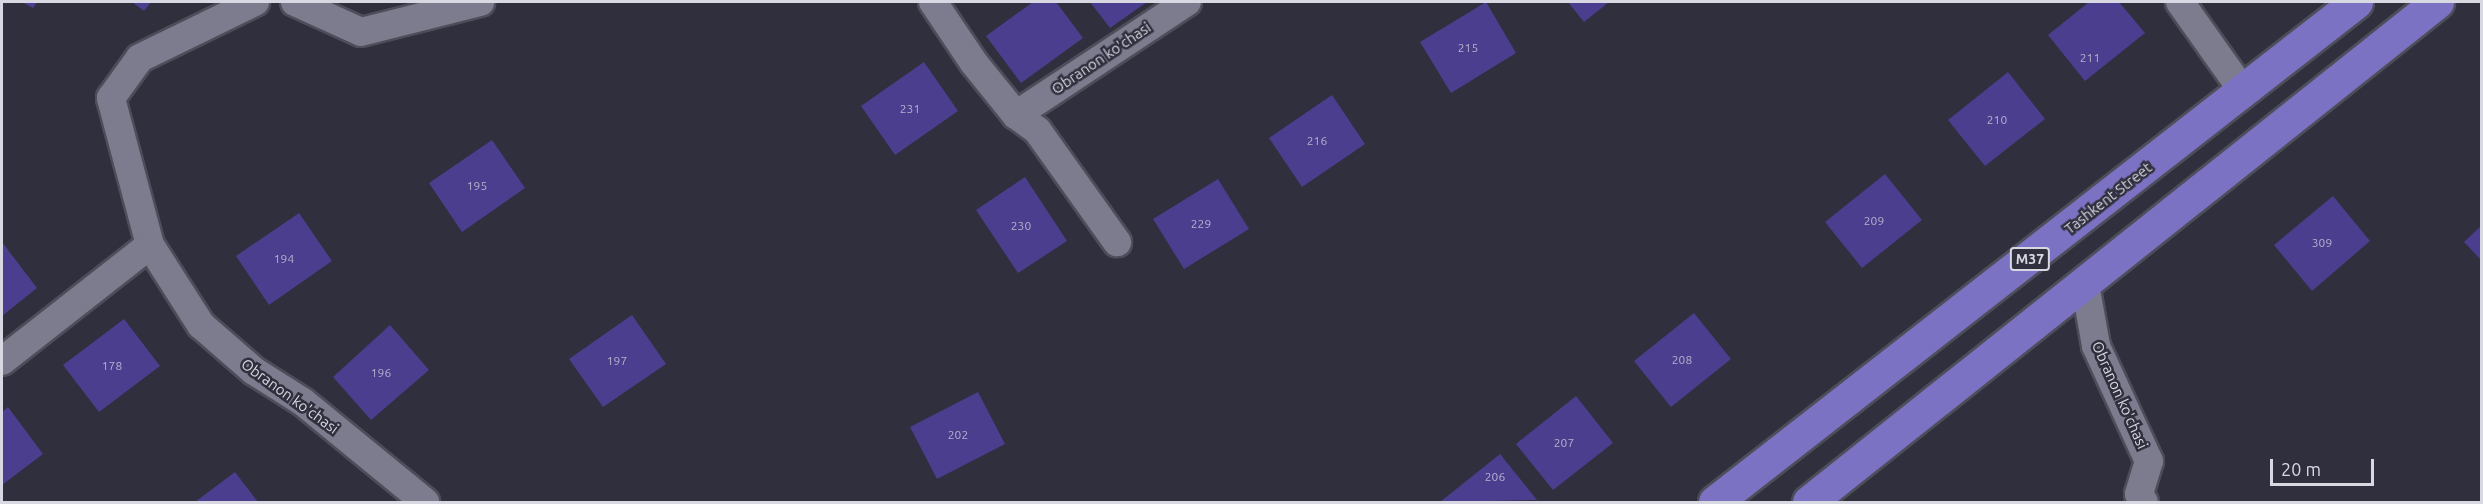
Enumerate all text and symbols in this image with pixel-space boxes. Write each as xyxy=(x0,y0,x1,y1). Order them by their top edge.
street label: Obranon ko'chasi xyxy=(1048,18,1154,98)
house number: 215 xyxy=(1458,41,1478,55)
house number: 211 xyxy=(2080,51,2100,65)
house number: 231 xyxy=(900,102,920,116)
house number: 210 xyxy=(1987,113,2007,127)
house number: 216 xyxy=(1307,134,1327,148)
street label: Tashkent Street xyxy=(2061,158,2155,238)
house number: 195 xyxy=(467,179,487,193)
house number: 209 xyxy=(1864,214,1884,228)
house number: 229 xyxy=(1191,217,1211,231)
house number: 230 xyxy=(1011,219,1031,233)
house number: 309 xyxy=(2312,236,2332,250)
road number: M37 xyxy=(2009,248,2051,270)
house number: 194 xyxy=(274,252,294,266)
street label: Obranon ko'chasi xyxy=(2088,338,2152,452)
house number: 208 xyxy=(1672,353,1692,367)
house number: 197 xyxy=(607,354,627,368)
street label: Obranon ko'chasi xyxy=(238,355,342,437)
house number: 178 xyxy=(102,359,122,373)
house number: 196 xyxy=(371,366,391,380)
house number: 202 xyxy=(948,428,968,442)
house number: 207 xyxy=(1554,436,1574,450)
scale bar xyxy=(2273,447,2376,485)
text: 20 m xyxy=(2281,459,2321,479)
house number: 206 xyxy=(1485,470,1505,484)

